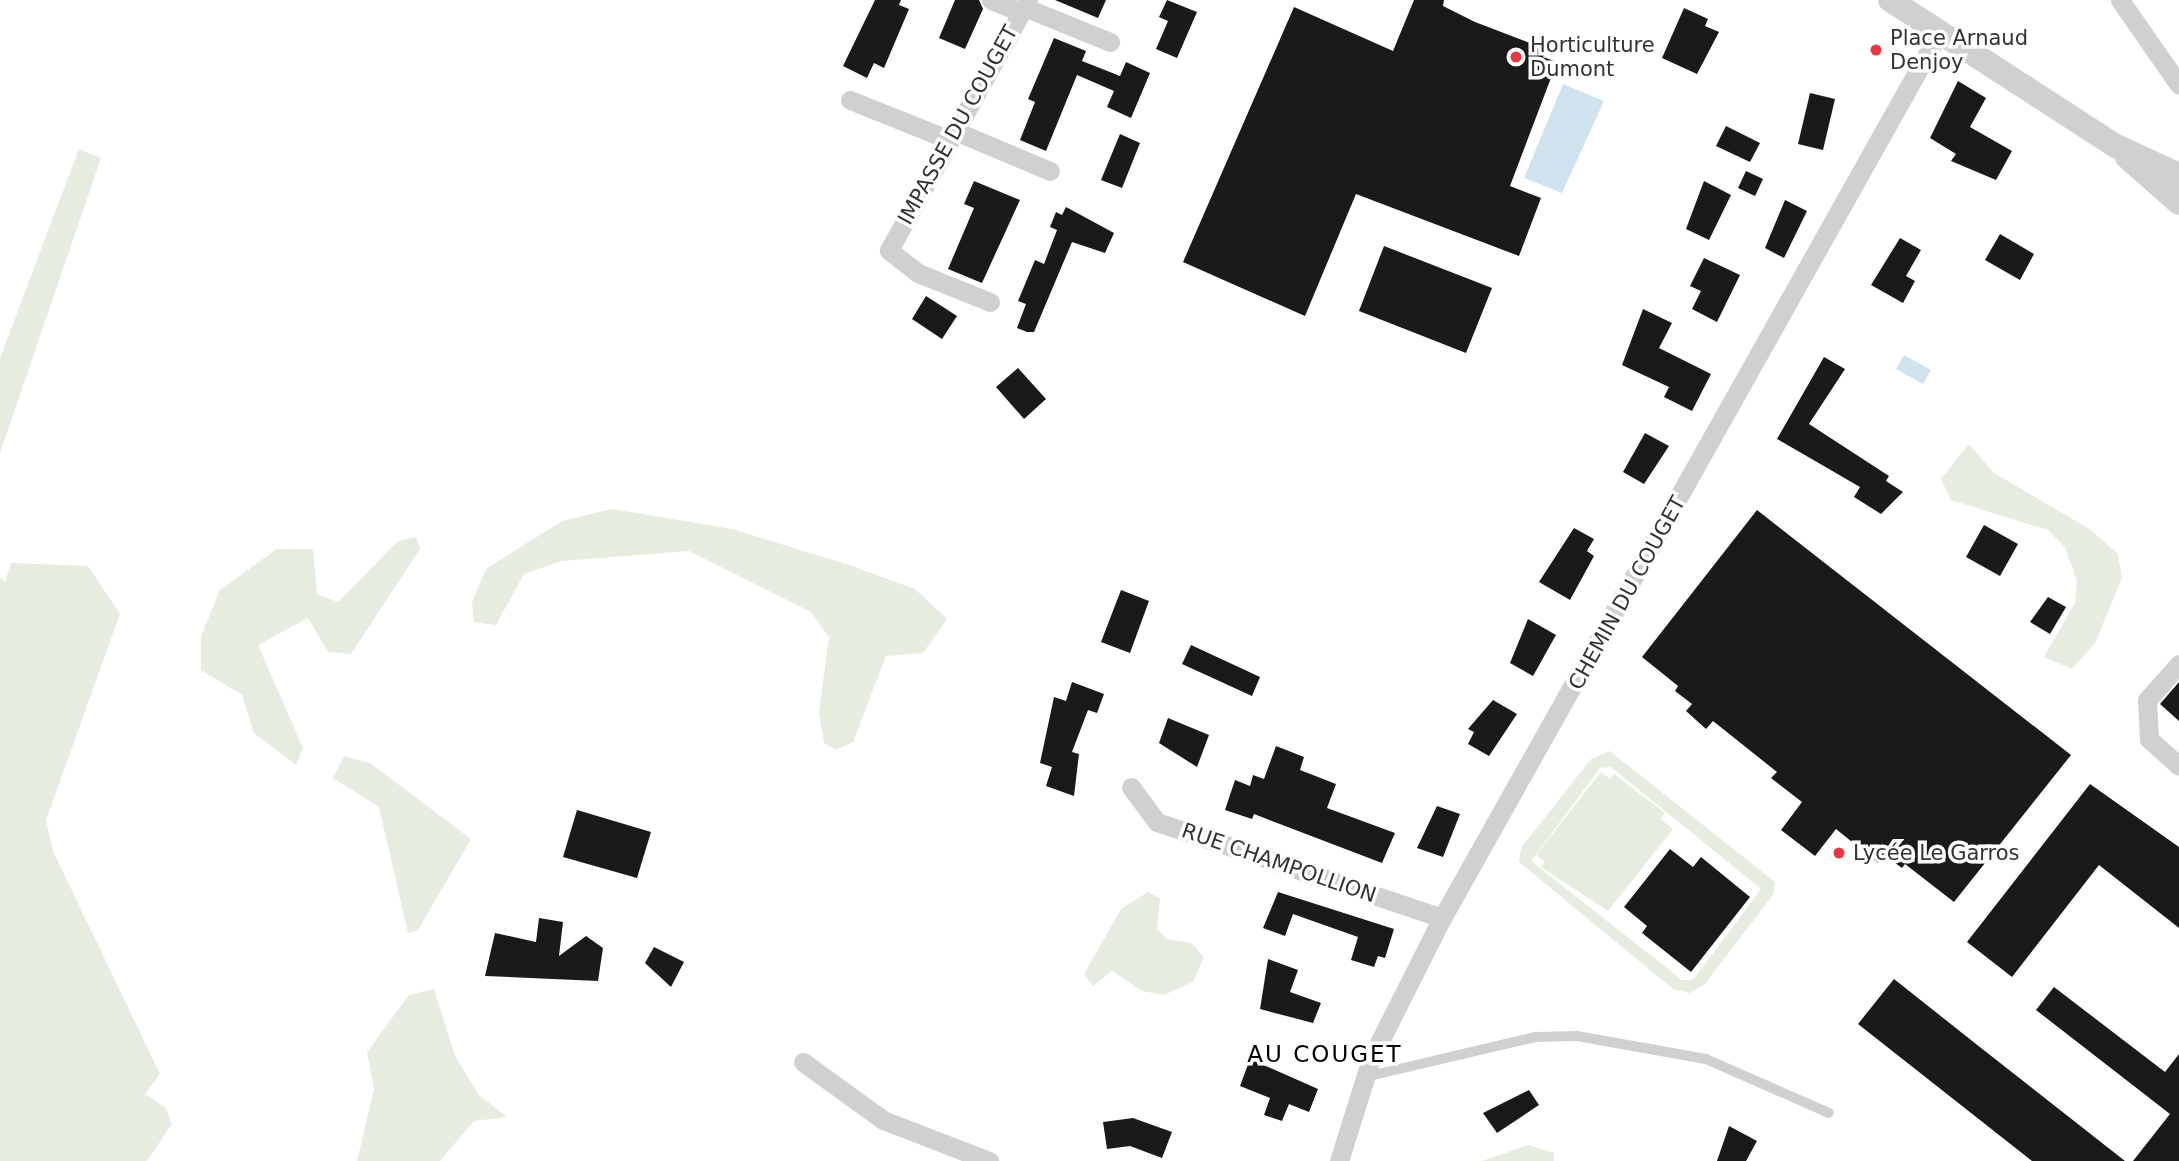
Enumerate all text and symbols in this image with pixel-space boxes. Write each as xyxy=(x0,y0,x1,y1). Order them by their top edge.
street label: IMPASSE DU COUGET xyxy=(893,21,1023,229)
place label: Place Arnaud Denjoy xyxy=(1890,25,2028,75)
place label: Horticulture Dumont xyxy=(1530,32,1655,82)
marker: Place Arnaud Denjoy xyxy=(1868,42,1884,58)
marker: Horticulture Dumont xyxy=(1508,49,1524,65)
street label: CHEMIN DU COUGET xyxy=(1563,492,1691,694)
street label: RUE CHAMPOLLION xyxy=(1179,818,1379,908)
place label: Lycée Le Garros xyxy=(1853,840,2020,866)
marker: Lycée Le Garros xyxy=(1831,845,1847,861)
district label: AU COUGET xyxy=(1248,1040,1402,1068)

